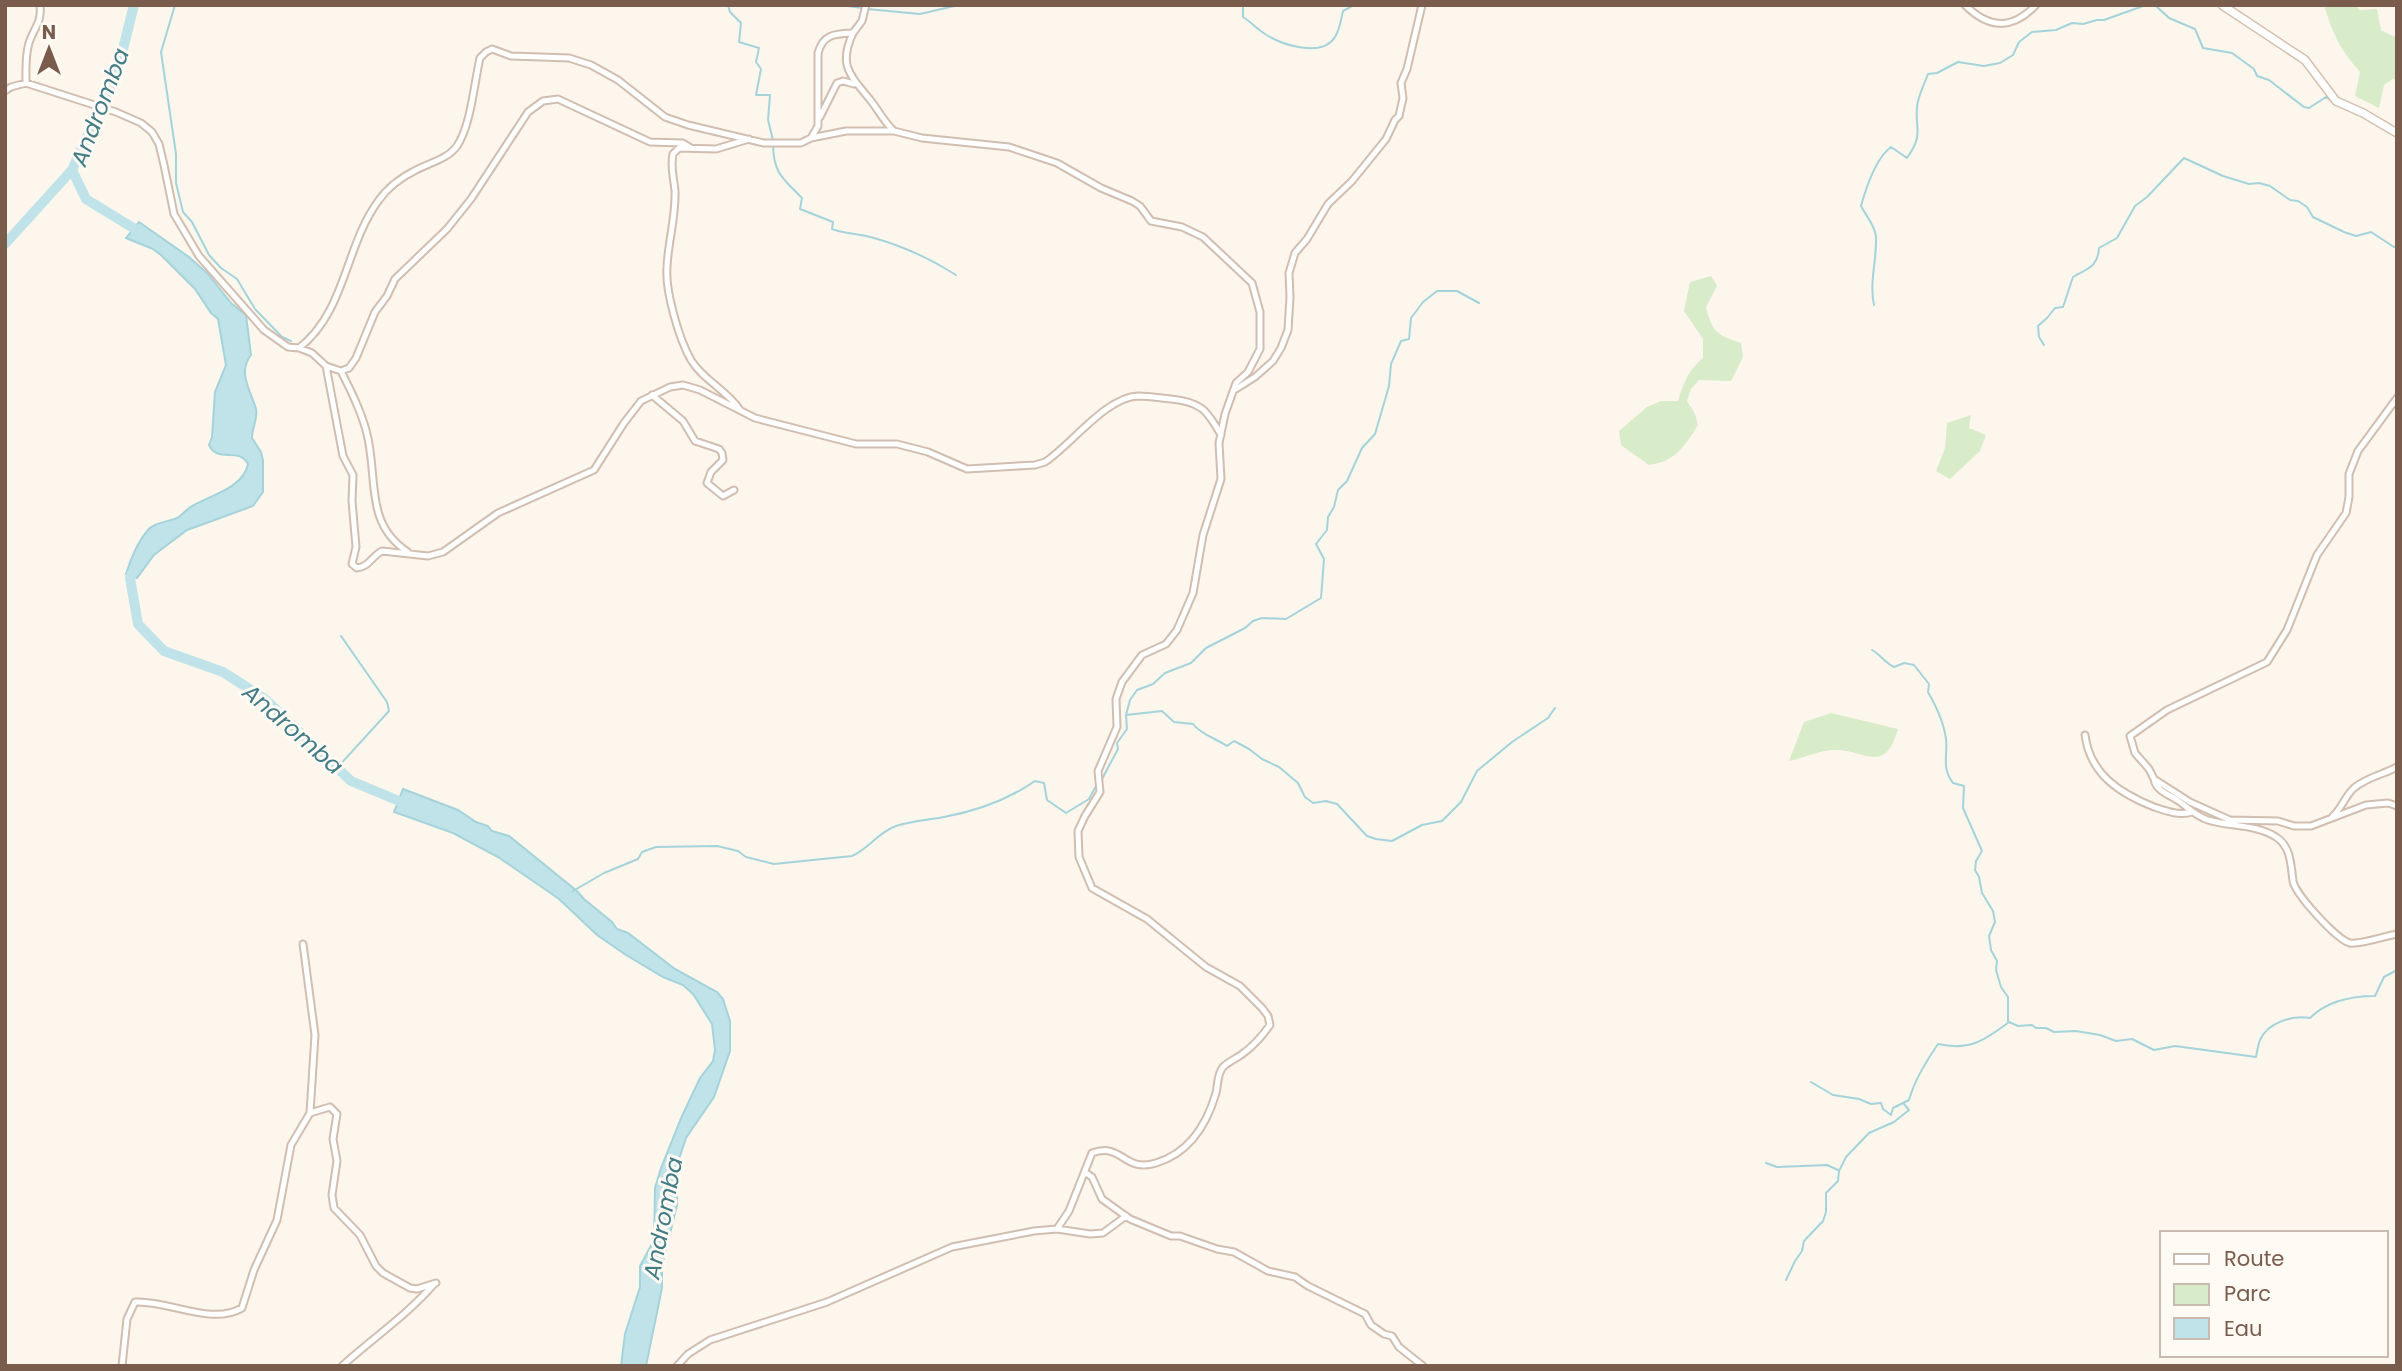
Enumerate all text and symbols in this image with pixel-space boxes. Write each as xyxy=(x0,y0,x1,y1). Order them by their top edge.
north arrow xyxy=(14,14,84,84)
text: N xyxy=(42,19,56,46)
water label: Andromba xyxy=(63,43,137,171)
water label: Andromba xyxy=(235,676,350,782)
water label: Andromba xyxy=(635,1154,691,1283)
legend xyxy=(2160,1231,2388,1357)
text: Route xyxy=(2224,1244,2284,1273)
text: Parc xyxy=(2224,1279,2271,1308)
text: Eau xyxy=(2224,1314,2262,1343)

